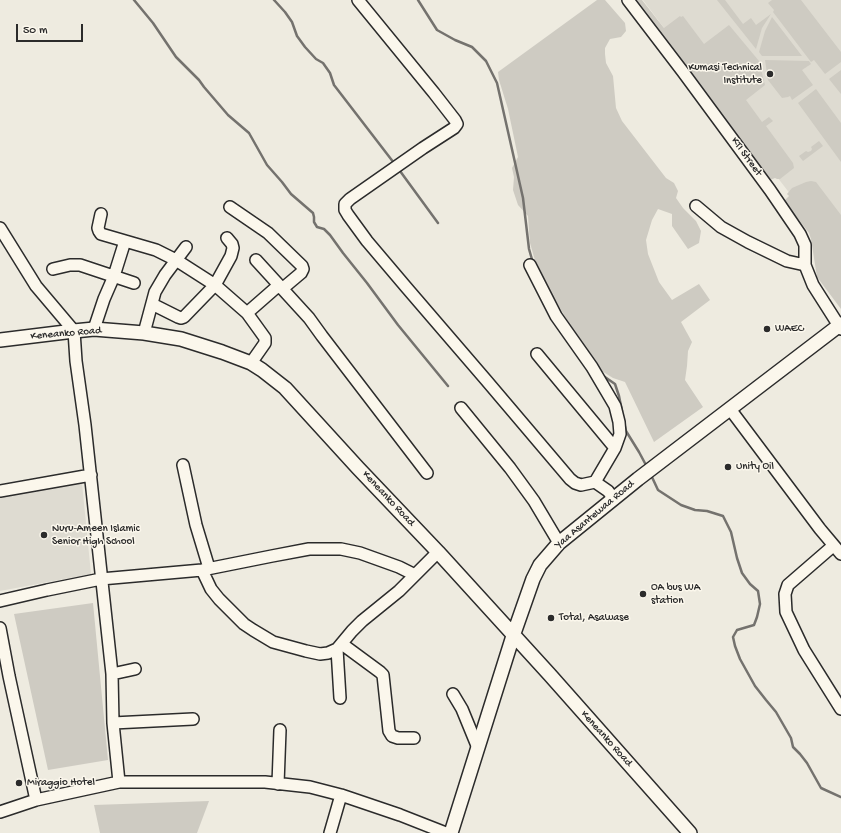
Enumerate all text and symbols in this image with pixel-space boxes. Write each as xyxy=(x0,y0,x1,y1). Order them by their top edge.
scale bar xyxy=(18,16,85,42)
text: 50 m xyxy=(23,24,48,38)
place label: Kumasi Technical Institute xyxy=(688,61,762,87)
marker: Kumasi Technical Institute xyxy=(765,69,775,79)
street label: KTI Street xyxy=(727,135,765,179)
place label: WAEC xyxy=(775,322,804,336)
street label: Keneanko Road xyxy=(30,324,102,344)
marker: WAEC xyxy=(762,324,772,334)
place label: Unity Oil xyxy=(736,460,774,474)
marker: Unity Oil xyxy=(723,462,733,472)
street label: Keneanko Road xyxy=(359,468,417,530)
street label: Yaa Asantewaa Road xyxy=(553,478,637,552)
place label: Nuru-Ameen Islamic Senior High School xyxy=(52,522,139,548)
marker: Nuru-Ameen Islamic Senior High School xyxy=(39,530,49,540)
place label: OA bus WA station xyxy=(651,581,700,607)
marker: OA bus WA station xyxy=(638,589,648,599)
place label: Total, Asawase xyxy=(559,611,629,625)
marker: Total, Asawase xyxy=(546,613,556,623)
street label: Keneanko Road xyxy=(577,708,635,770)
place label: Miraggio Hotel xyxy=(27,776,95,790)
marker: Miraggio Hotel xyxy=(14,778,24,788)

